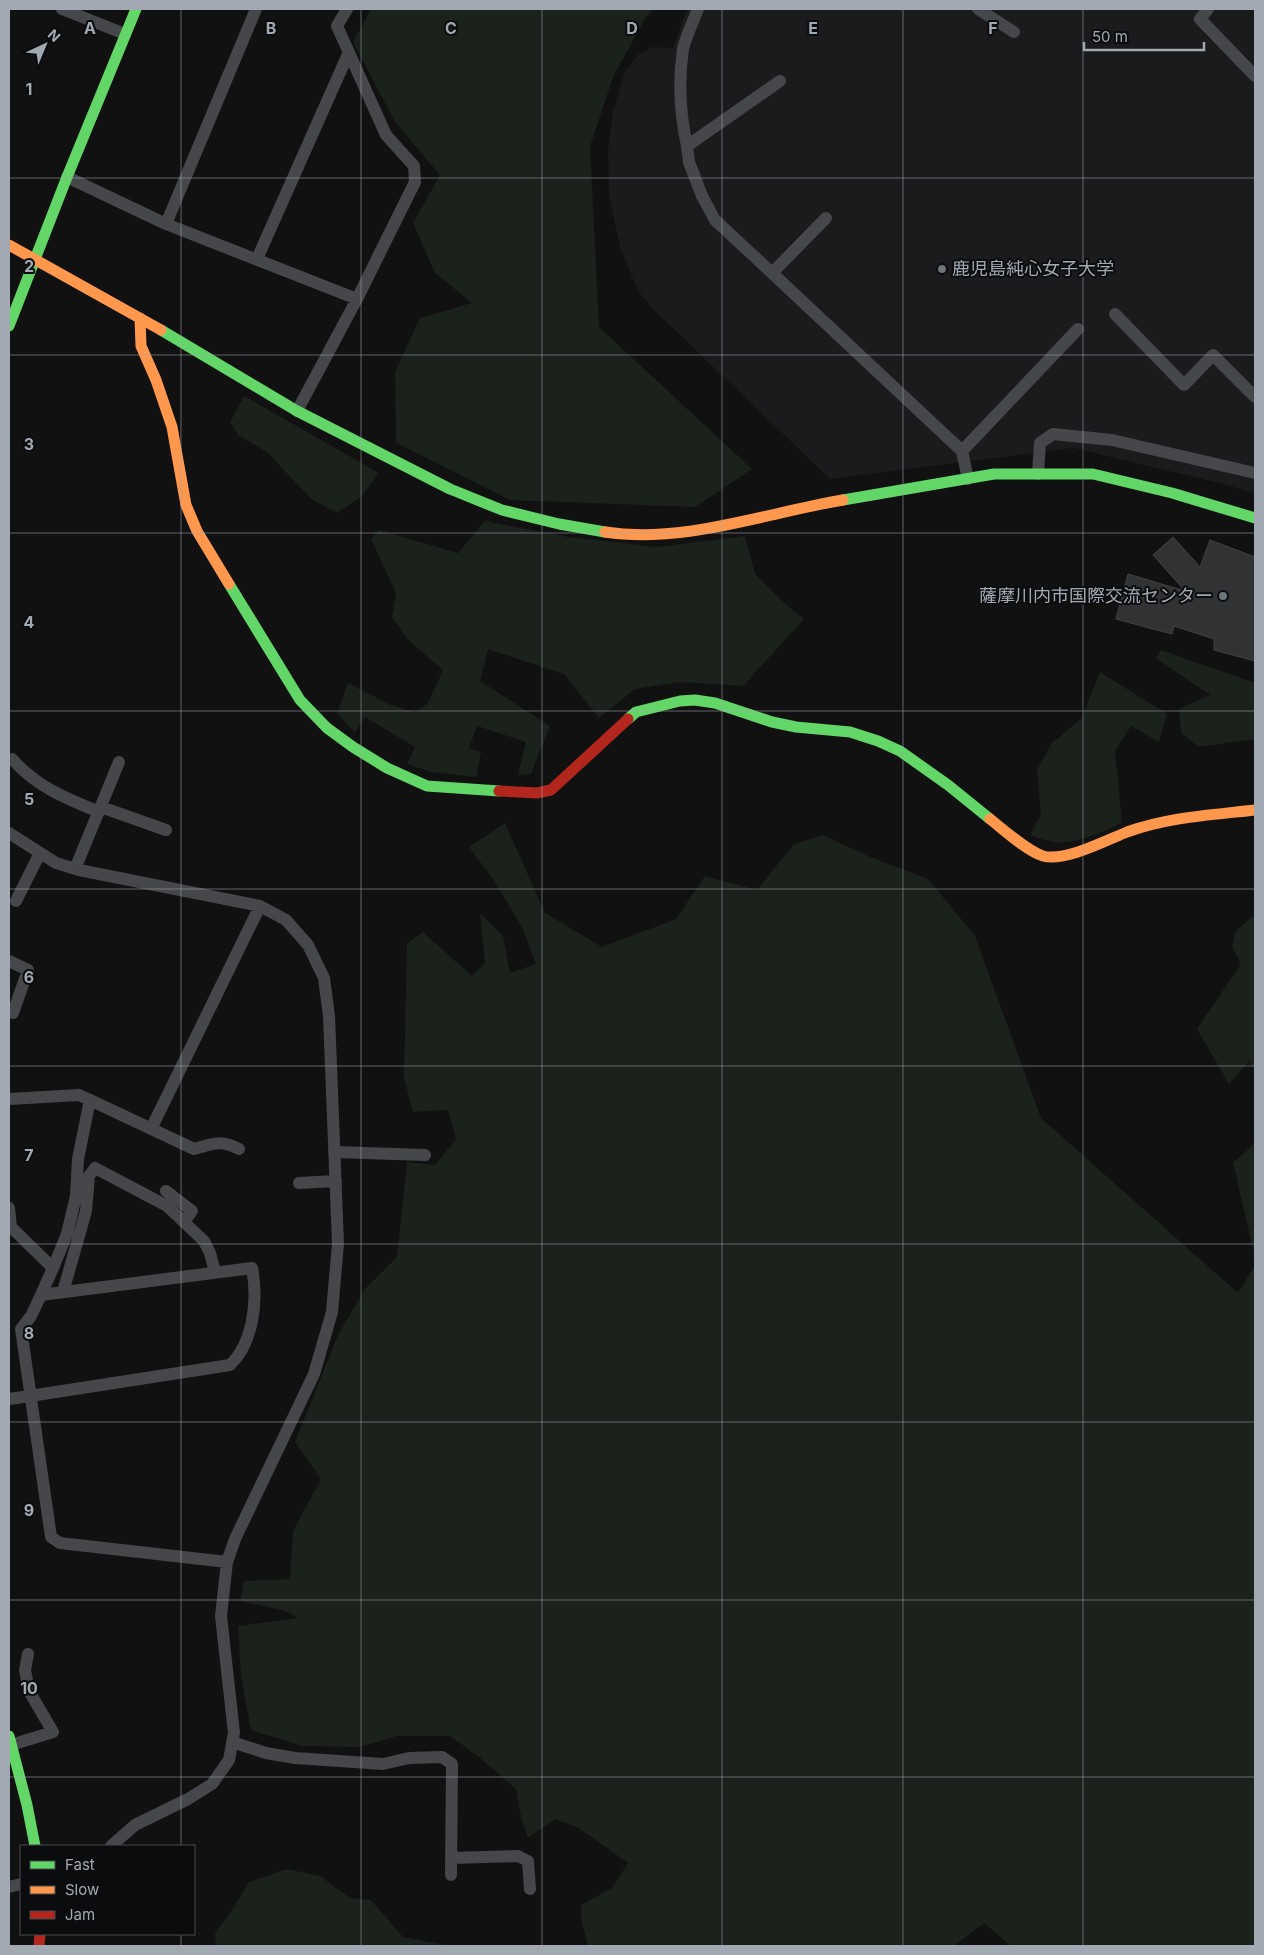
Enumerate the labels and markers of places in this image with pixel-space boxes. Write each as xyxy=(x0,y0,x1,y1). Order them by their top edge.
place label: 鹿児島純心女子大学 xyxy=(952,258,1114,279)
marker: 鹿児島純心女子大学 xyxy=(936,263,948,275)
place label: 薩摩川内市国際交流センター xyxy=(979,585,1213,606)
marker: 薩摩川内市国際交流センター xyxy=(1217,590,1229,602)

